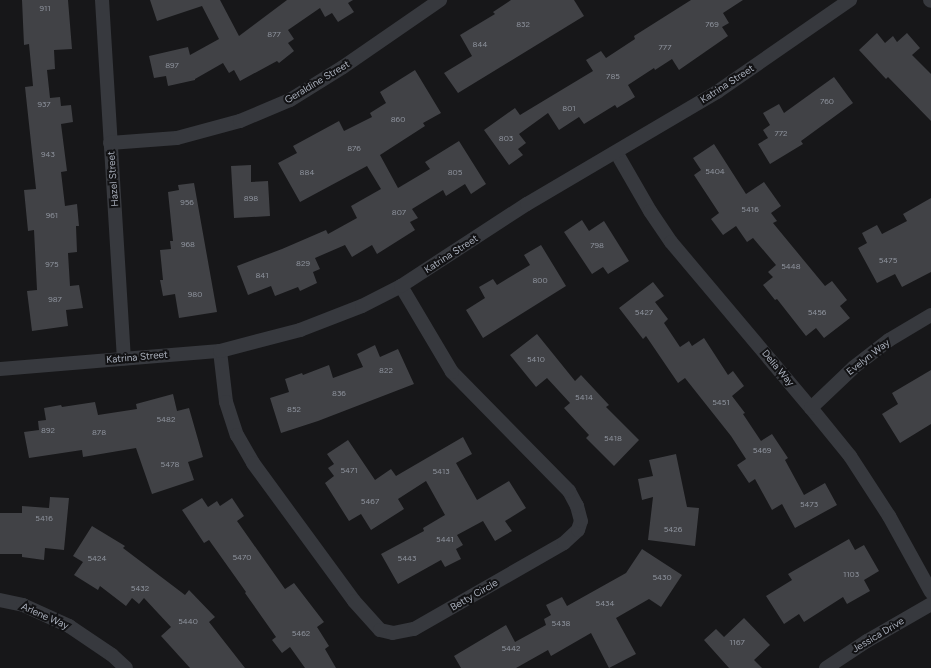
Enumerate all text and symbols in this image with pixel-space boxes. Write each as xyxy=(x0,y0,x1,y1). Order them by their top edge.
house number: 911 xyxy=(39,4,51,14)
house number: 832 xyxy=(516,20,530,30)
house number: 769 xyxy=(705,20,719,30)
house number: 877 xyxy=(267,30,281,40)
house number: 844 xyxy=(473,40,487,50)
house number: 777 xyxy=(659,43,671,53)
street label: Geraldine Street xyxy=(282,58,352,106)
house number: 897 xyxy=(165,61,179,71)
street label: Katrina Street xyxy=(698,62,756,106)
house number: 785 xyxy=(606,72,620,82)
house number: 760 xyxy=(820,97,834,107)
house number: 937 xyxy=(37,100,51,110)
house number: 801 xyxy=(562,104,576,114)
house number: 860 xyxy=(391,115,405,125)
house number: 772 xyxy=(774,129,788,139)
house number: 803 xyxy=(499,134,513,144)
house number: 876 xyxy=(347,144,361,154)
house number: 943 xyxy=(41,150,55,160)
street label: Hazel Street xyxy=(105,151,121,207)
house number: 5404 xyxy=(705,167,725,177)
house number: 884 xyxy=(300,168,314,178)
house number: 805 xyxy=(448,168,462,178)
house number: 898 xyxy=(244,194,258,204)
house number: 956 xyxy=(180,198,194,208)
house number: 5416 xyxy=(741,205,759,215)
house number: 807 xyxy=(392,208,406,218)
house number: 961 xyxy=(46,211,58,221)
street label: Katrina Street xyxy=(422,232,480,276)
house number: 968 xyxy=(181,240,195,250)
house number: 798 xyxy=(590,241,604,251)
house number: 5475 xyxy=(879,256,897,266)
house number: 829 xyxy=(296,259,310,269)
house number: 975 xyxy=(45,260,59,270)
house number: 5448 xyxy=(781,262,801,272)
house number: 841 xyxy=(255,271,269,281)
house number: 800 xyxy=(532,276,548,286)
house number: 980 xyxy=(188,290,202,300)
house number: 987 xyxy=(48,295,62,305)
house number: 5427 xyxy=(635,308,653,318)
house number: 5456 xyxy=(808,308,826,318)
street label: Evelyn Way xyxy=(844,336,892,378)
street label: Delia Way xyxy=(759,347,797,389)
street label: Katrina Street xyxy=(106,348,168,366)
house number: 5410 xyxy=(527,355,545,365)
house number: 822 xyxy=(379,366,393,376)
house number: 836 xyxy=(332,389,346,399)
house number: 5414 xyxy=(575,393,593,403)
house number: 5451 xyxy=(712,398,730,408)
house number: 852 xyxy=(287,405,301,415)
house number: 5482 xyxy=(157,415,175,425)
house number: 892 xyxy=(41,426,55,436)
house number: 878 xyxy=(92,428,106,438)
house number: 5418 xyxy=(604,434,622,444)
house number: 5469 xyxy=(753,446,771,456)
house number: 5478 xyxy=(161,460,179,470)
house number: 5471 xyxy=(340,466,358,476)
house number: 5413 xyxy=(432,467,450,477)
house number: 5467 xyxy=(361,497,379,507)
house number: 5473 xyxy=(800,500,818,510)
house number: 5416 xyxy=(35,514,53,524)
house number: 5426 xyxy=(664,525,682,535)
house number: 5441 xyxy=(436,535,454,545)
house number: 5470 xyxy=(233,553,251,563)
house number: 5424 xyxy=(87,554,107,564)
house number: 5443 xyxy=(398,554,416,564)
house number: 1103 xyxy=(843,570,859,580)
house number: 5430 xyxy=(652,573,672,583)
street label: Betty Circle xyxy=(448,577,500,613)
house number: 5432 xyxy=(131,584,149,594)
house number: 5434 xyxy=(596,599,614,609)
street label: Arlene Way xyxy=(19,600,71,632)
street label: Jessica Drive xyxy=(850,615,906,655)
house number: 5440 xyxy=(178,617,198,627)
house number: 5438 xyxy=(552,619,570,629)
house number: 5462 xyxy=(292,629,310,639)
house number: 1167 xyxy=(729,638,745,648)
house number: 5442 xyxy=(501,644,521,654)

